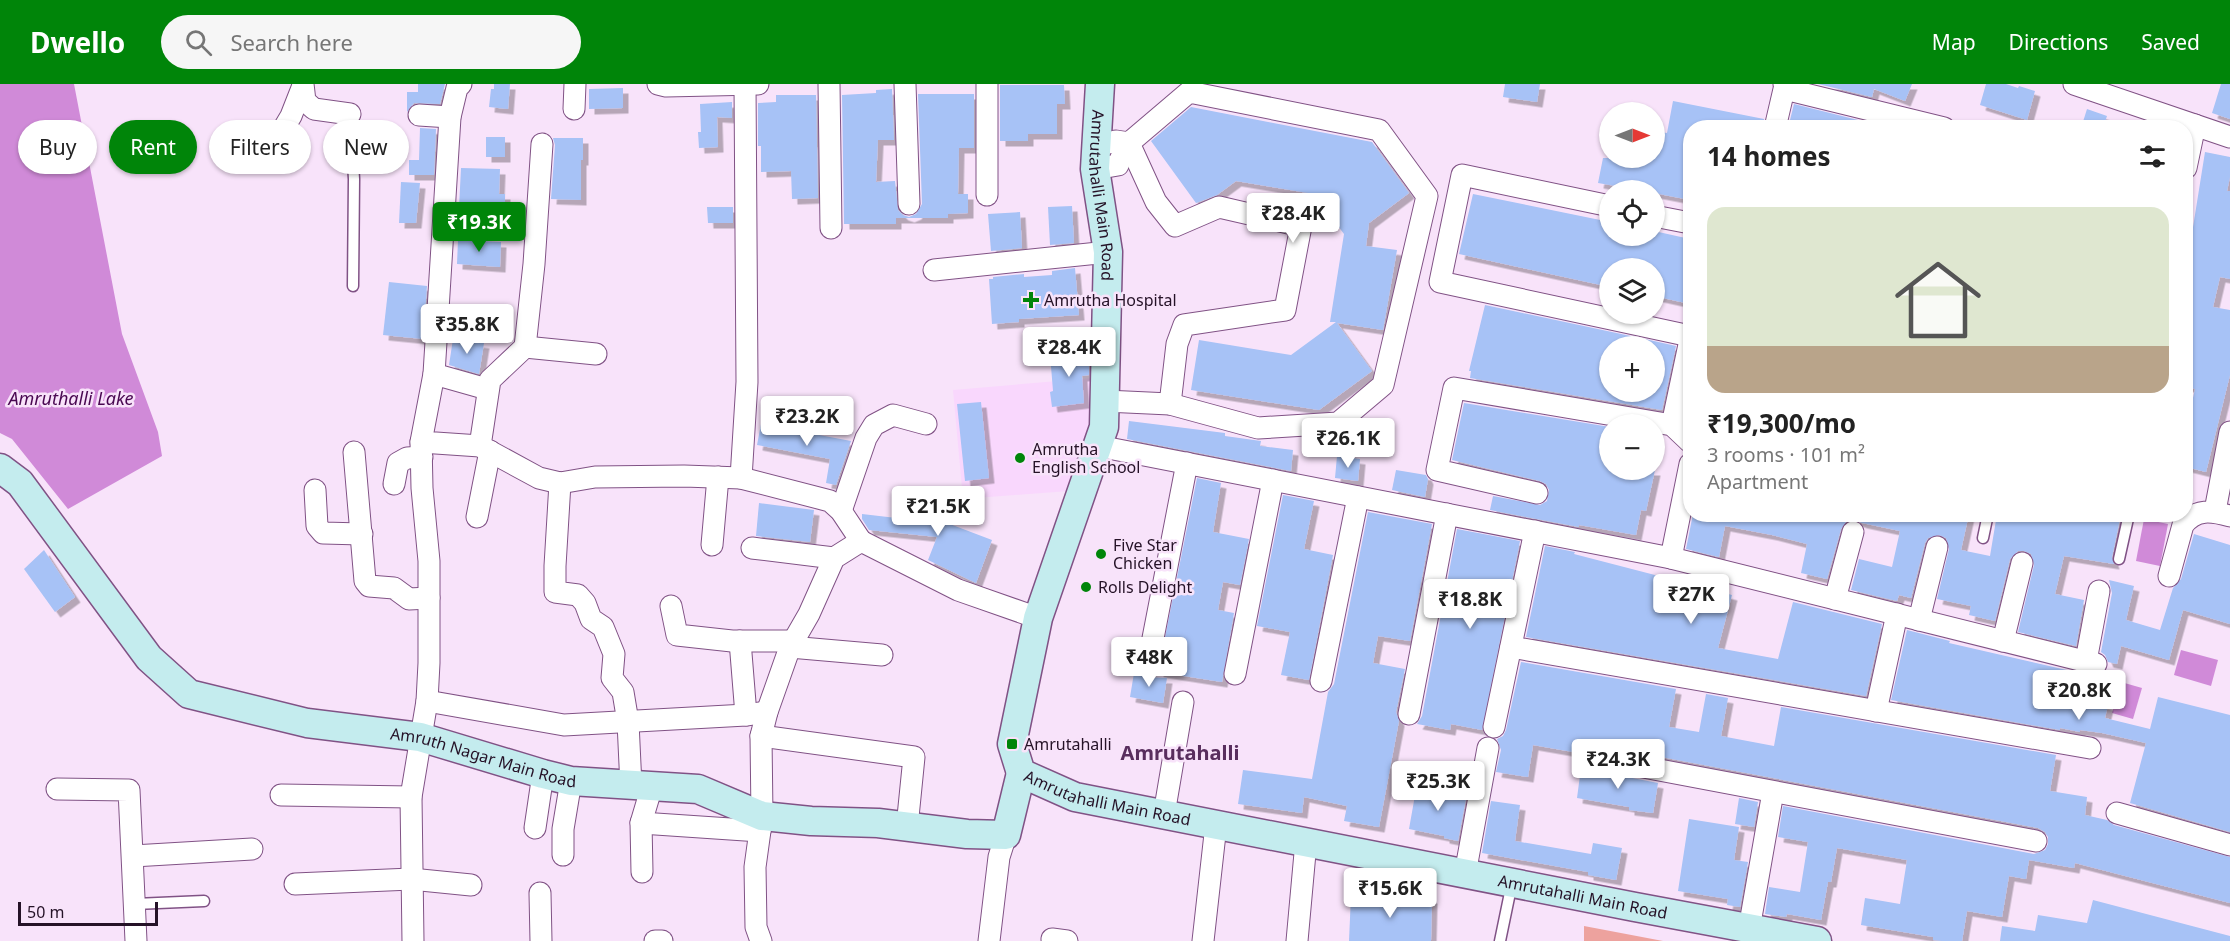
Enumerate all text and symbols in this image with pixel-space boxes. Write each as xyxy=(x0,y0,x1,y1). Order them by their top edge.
search box xyxy=(161,15,581,69)
text: Dwello xyxy=(30,23,125,61)
icon: search xyxy=(182,26,215,59)
text: Search here xyxy=(230,27,353,57)
text: Map xyxy=(1932,28,1976,56)
text: Directions xyxy=(2009,28,2108,56)
text: Saved xyxy=(2141,28,2200,56)
north arrow xyxy=(1599,102,1665,168)
map controls xyxy=(1599,102,1665,480)
street label: Amrutahalli Main Road xyxy=(1084,109,1119,281)
chip: Buy xyxy=(18,120,97,174)
chip: Rent xyxy=(109,120,197,174)
chip: Filters xyxy=(209,120,311,174)
chip: New xyxy=(323,120,409,174)
text: 14 homes xyxy=(1707,138,1831,174)
icon: filters xyxy=(2136,140,2169,173)
button: locate xyxy=(1599,180,1665,246)
pin: ₹28.4K xyxy=(1244,193,1342,244)
text: ₹28.4K xyxy=(1261,199,1325,226)
pin: ₹19.3K xyxy=(430,202,528,253)
text: ₹19.3K xyxy=(447,208,511,235)
icon: home xyxy=(1884,246,1992,354)
button: layers xyxy=(1599,258,1665,324)
place label: Amrutha Hospital xyxy=(1044,289,1177,311)
marker: Amrutha Hospital xyxy=(1022,291,1040,309)
pin: ₹35.8K xyxy=(418,304,516,355)
text: ₹35.8K xyxy=(435,310,499,337)
pin: ₹28.4K xyxy=(1020,327,1118,378)
text: ₹28.4K xyxy=(1037,333,1101,360)
button: + xyxy=(1599,336,1665,402)
water label: Amruthalli Lake xyxy=(6,386,134,410)
pin: ₹23.2K xyxy=(758,396,856,447)
text: ₹23.2K xyxy=(775,402,839,429)
text: ₹19,300/mo xyxy=(1707,405,1856,441)
button: − xyxy=(1599,414,1665,480)
pin: ₹26.1K xyxy=(1299,418,1397,469)
text: ₹26.1K xyxy=(1316,424,1380,451)
place label: Amrutha English School xyxy=(1032,438,1140,478)
text: 3 rooms · 101 m² xyxy=(1707,441,1865,468)
marker: Amrutha English School xyxy=(1013,451,1027,465)
text: Apartment xyxy=(1707,468,1808,495)
pin: ₹21.5K xyxy=(889,486,987,537)
text: ₹21.5K xyxy=(906,492,970,519)
place label: Five Star Chicken xyxy=(1113,534,1177,574)
marker: Five Star Chicken xyxy=(1094,547,1108,561)
pin: ₹27K xyxy=(1655,574,1727,625)
place label: Rolls Delight xyxy=(1098,576,1192,598)
pin: ₹18.8K xyxy=(1421,579,1519,630)
marker: Rolls Delight xyxy=(1079,580,1093,594)
text: ₹27K xyxy=(1667,580,1715,607)
text: ₹18.8K xyxy=(1438,585,1502,612)
pin: ₹48K xyxy=(1113,637,1185,688)
text: ₹48K xyxy=(1125,643,1173,670)
pin: ₹20.8K xyxy=(2030,670,2128,721)
text: ₹20.8K xyxy=(2047,676,2111,703)
street label: Amruth Nagar Main Road xyxy=(389,722,577,792)
place label: Amrutahalli xyxy=(1024,733,1112,755)
marker: Amrutahalli xyxy=(1005,737,1019,751)
district label: Amrutahalli xyxy=(1121,739,1239,766)
pin: ₹24.3K xyxy=(1569,739,1667,790)
text: ₹24.3K xyxy=(1586,745,1650,772)
pin: ₹25.3K xyxy=(1389,761,1487,812)
street label: Amrutahalli Main Road xyxy=(1021,765,1193,830)
text: ₹25.3K xyxy=(1406,767,1470,794)
pin: ₹15.6K xyxy=(1341,868,1439,919)
street label: Amrutahalli Main Road xyxy=(1496,869,1669,924)
text: ₹15.6K xyxy=(1358,874,1422,901)
scale bar xyxy=(18,899,158,926)
text: 50 m xyxy=(27,901,64,923)

